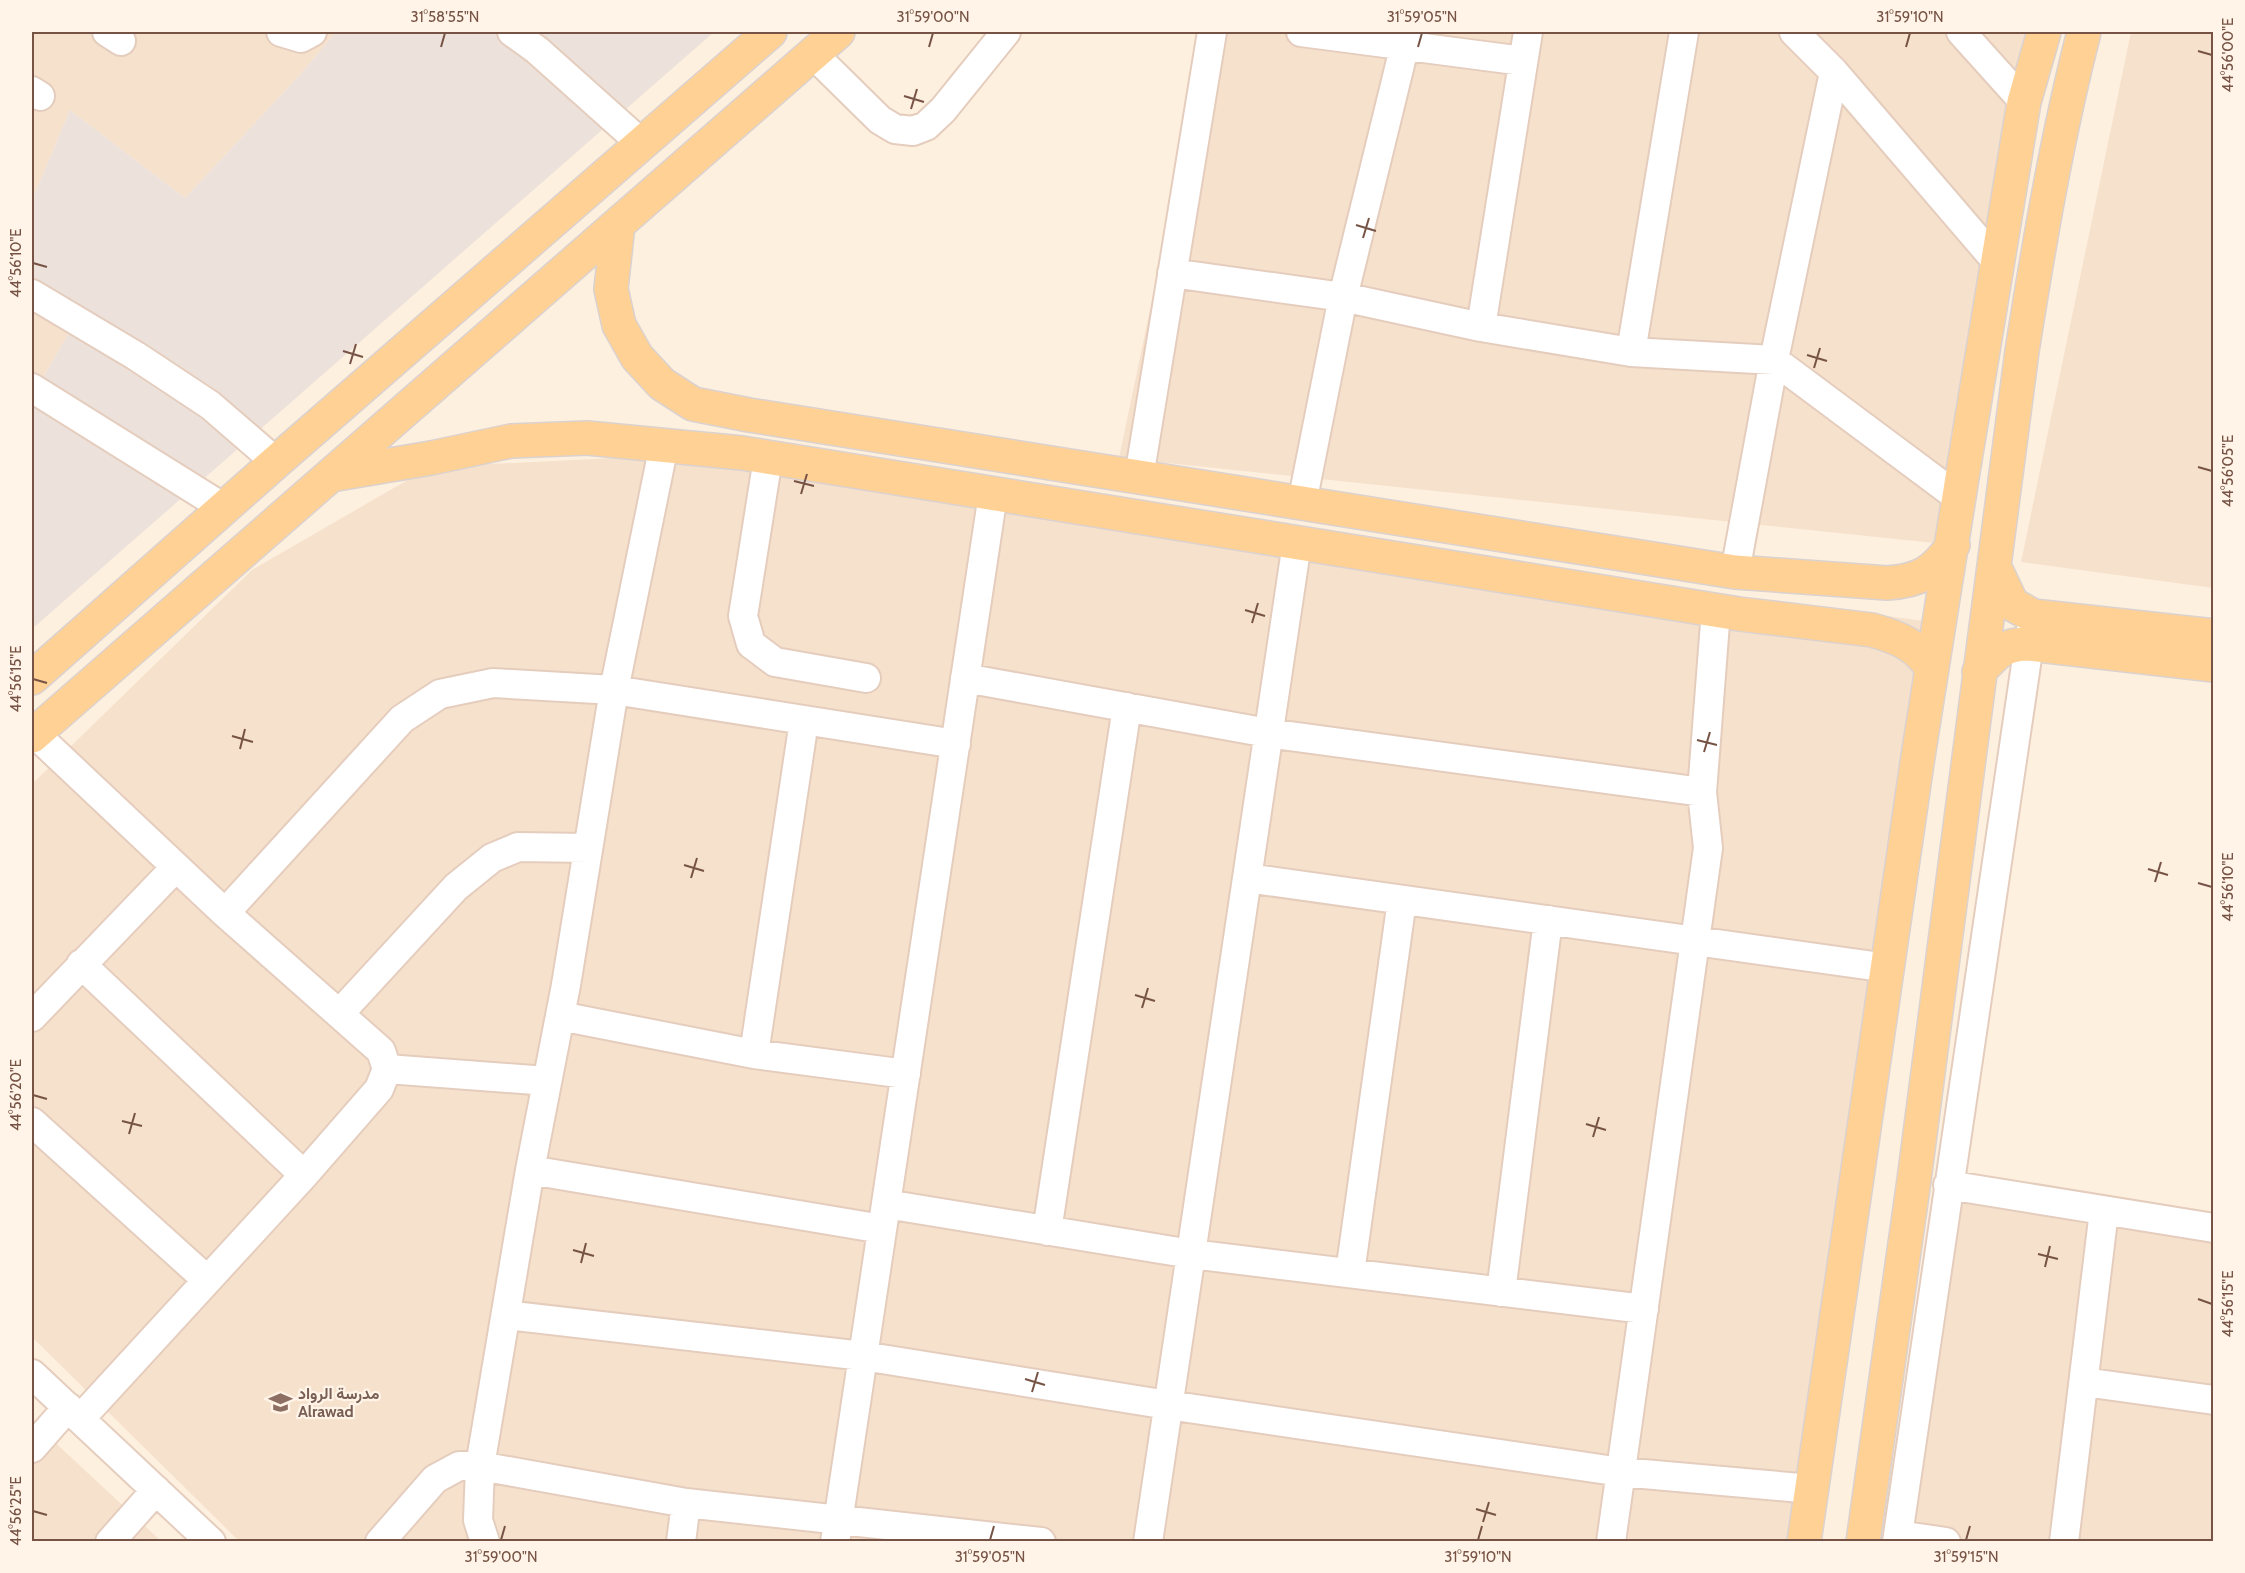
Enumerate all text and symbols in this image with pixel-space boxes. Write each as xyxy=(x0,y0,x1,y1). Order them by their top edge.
text: 31°58'55"N xyxy=(411,8,479,26)
text: 31°59'00"N xyxy=(897,8,969,26)
text: 31°59'05"N xyxy=(1387,8,1457,26)
text: 31°59'10"N xyxy=(1876,8,1944,26)
text: 44°56'00"E xyxy=(2219,18,2237,92)
text: 44°56'10"E xyxy=(7,228,25,298)
text: 44°56'05"E xyxy=(2219,435,2237,507)
text: 44°56'15"E xyxy=(7,646,25,712)
text: 44°56'10"E xyxy=(2219,852,2237,922)
text: 44°56'20"E xyxy=(7,1059,25,1131)
text: 44°56'15"E xyxy=(2219,1271,2237,1337)
place label: مدرسة الرواد Alrawad xyxy=(298,1384,380,1421)
school or university icon: مدرسة الرواد Alrawad xyxy=(267,1389,293,1415)
text: 44°56'25"E xyxy=(7,1476,25,1546)
text: 31°59'00"N xyxy=(465,1548,537,1566)
text: 31°59'05"N xyxy=(955,1548,1025,1566)
text: 31°59'10"N xyxy=(1444,1548,1512,1566)
text: 31°59'15"N xyxy=(1934,1548,1998,1566)

